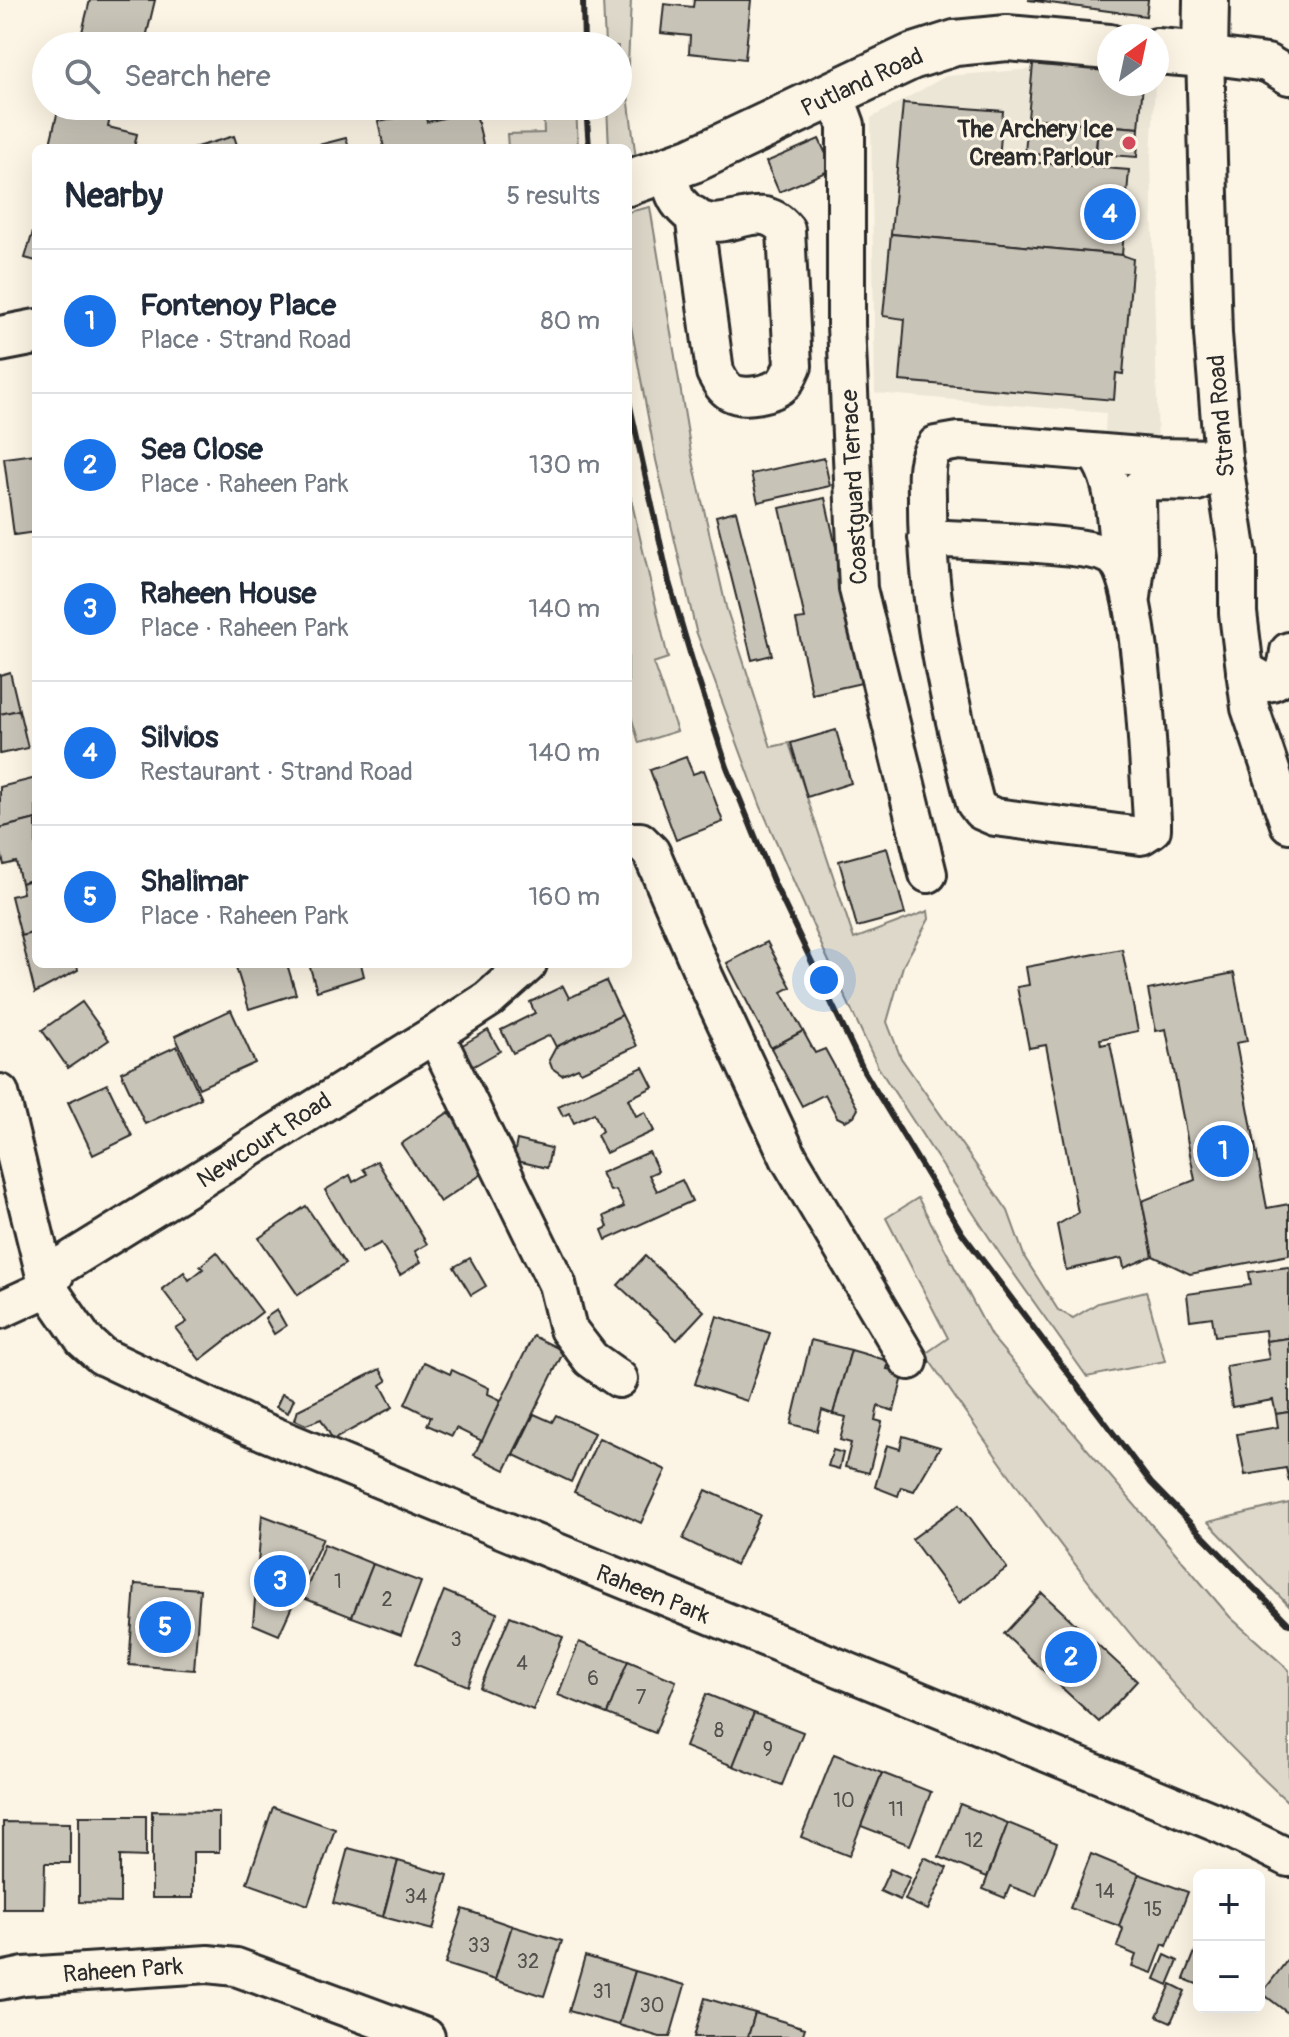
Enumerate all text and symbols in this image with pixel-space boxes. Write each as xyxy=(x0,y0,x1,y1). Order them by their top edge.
north arrow xyxy=(1097,24,1169,96)
search box xyxy=(32,32,632,120)
street label: Putland Road xyxy=(797,42,928,123)
icon: search xyxy=(60,54,104,98)
text: Search here xyxy=(124,58,271,95)
place label: The Archery Ice Cream Parlour xyxy=(956,115,1114,172)
marker: The Archery Ice Cream Parlour xyxy=(1120,134,1138,152)
text: Nearby xyxy=(64,175,163,218)
text: 5 results xyxy=(506,180,600,212)
pin: 4 xyxy=(1084,184,1136,244)
text: Fontenoy Place xyxy=(140,287,336,324)
text: 1 xyxy=(85,305,95,337)
text: 80 m xyxy=(540,305,600,337)
text: Place · Strand Road xyxy=(140,324,352,356)
street label: Strand Road xyxy=(1202,353,1241,478)
street label: Coastguard Terrace xyxy=(835,388,874,585)
text: Sea Close xyxy=(140,431,263,468)
text: 2 xyxy=(83,449,97,481)
text: 130 m xyxy=(529,449,600,481)
text: Place · Raheen Park xyxy=(140,468,349,500)
text: Raheen House xyxy=(140,575,316,612)
text: 3 xyxy=(83,593,97,625)
text: 140 m xyxy=(528,593,600,625)
text: Place · Raheen Park xyxy=(140,612,349,644)
text: Silvios xyxy=(140,719,218,756)
text: 4 xyxy=(82,737,98,769)
text: 140 m xyxy=(528,737,600,769)
text: Restaurant · Strand Road xyxy=(140,756,413,788)
text: Shalimar xyxy=(140,863,249,900)
text: 5 xyxy=(83,881,97,913)
text: 160 m xyxy=(528,881,600,913)
text: Place · Raheen Park xyxy=(140,900,349,932)
your location xyxy=(804,960,844,1000)
street label: Newcourt Road xyxy=(192,1086,337,1195)
pin: 1 xyxy=(1197,1121,1249,1181)
pin: 3 xyxy=(254,1551,306,1611)
street label: Raheen Park xyxy=(592,1558,714,1630)
house number: 1 xyxy=(334,1569,342,1594)
house number: 2 xyxy=(381,1587,393,1612)
pin: 5 xyxy=(139,1597,191,1657)
house number: 3 xyxy=(450,1627,462,1652)
pin: 2 xyxy=(1045,1627,1097,1687)
house number: 4 xyxy=(516,1651,528,1676)
house number: 6 xyxy=(587,1666,599,1691)
house number: 7 xyxy=(636,1685,647,1710)
house number: 8 xyxy=(714,1718,724,1743)
house number: 9 xyxy=(763,1737,773,1762)
house number: 10 xyxy=(833,1788,855,1813)
house number: 11 xyxy=(888,1797,904,1822)
house number: 12 xyxy=(965,1828,984,1853)
map controls xyxy=(1193,1869,1265,2013)
button: + xyxy=(1193,1869,1265,1941)
house number: 14 xyxy=(1095,1879,1115,1904)
house number: 34 xyxy=(405,1884,428,1909)
house number: 15 xyxy=(1144,1897,1162,1922)
house number: 33 xyxy=(468,1933,490,1958)
button: − xyxy=(1193,1941,1265,2013)
house number: 32 xyxy=(517,1949,539,1974)
street label: Raheen Park xyxy=(62,1952,184,1989)
house number: 31 xyxy=(593,1979,611,2004)
house number: 30 xyxy=(640,1993,664,2018)

